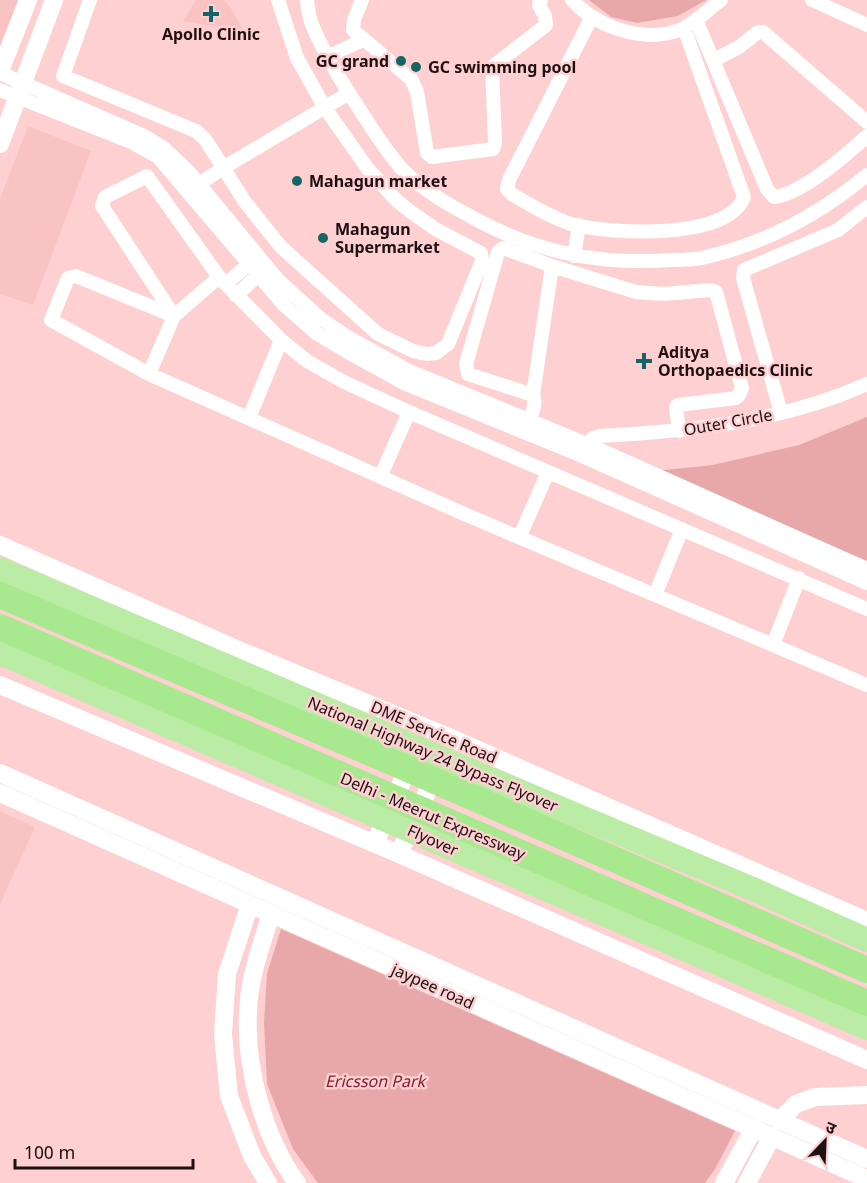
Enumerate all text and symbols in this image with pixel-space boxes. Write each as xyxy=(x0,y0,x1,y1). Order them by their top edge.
marker: Apollo Clinic xyxy=(202,5,220,23)
place label: Apollo Clinic xyxy=(162,26,260,47)
place label: GC grand xyxy=(316,53,389,74)
marker: GC grand xyxy=(394,54,408,68)
place label: GC swimming pool xyxy=(428,59,576,80)
marker: GC swimming pool xyxy=(409,60,423,74)
place label: Mahagun market xyxy=(309,173,447,194)
marker: Mahagun market xyxy=(290,174,304,188)
place label: Mahagun Supermarket xyxy=(335,221,440,260)
marker: Mahagun Supermarket xyxy=(316,231,330,245)
place label: Aditya Orthopaedics Clinic xyxy=(658,344,813,383)
marker: Aditya Orthopaedics Clinic xyxy=(635,352,653,370)
street label: Outer Circle xyxy=(683,406,774,443)
street label: National Highway 24 Bypass Flyover xyxy=(304,694,561,819)
street label: DME Service Road xyxy=(367,698,499,770)
street label: Delhi - Meerut Expressway xyxy=(336,770,529,867)
street label: Flyover xyxy=(403,822,461,863)
street label: jaypee road xyxy=(387,960,476,1016)
park label: Ericsson Park xyxy=(325,1073,428,1094)
north arrow xyxy=(795,1111,855,1171)
text: उ xyxy=(821,1118,839,1141)
scale bar xyxy=(15,1132,194,1170)
text: 100 m xyxy=(24,1143,75,1166)

